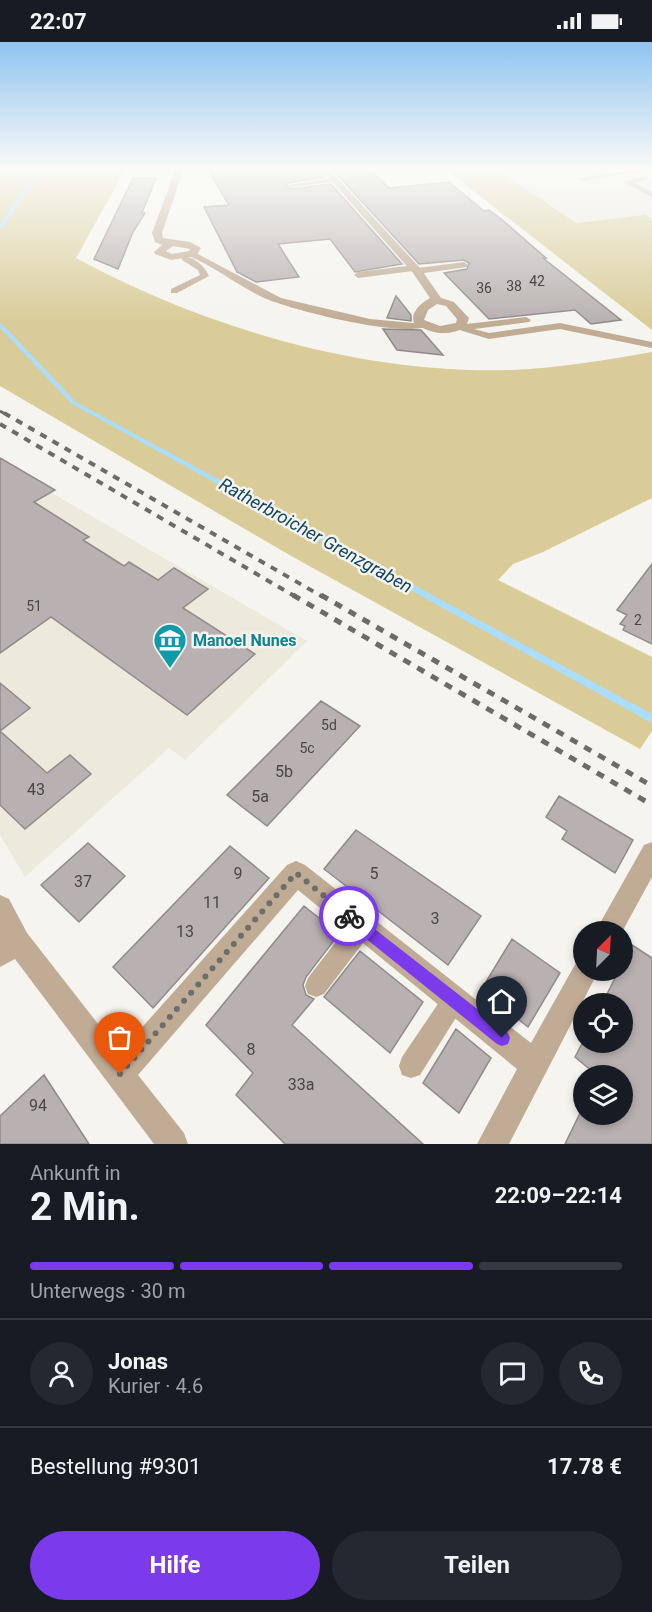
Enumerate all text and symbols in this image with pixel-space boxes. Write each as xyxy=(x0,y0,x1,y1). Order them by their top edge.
text: 22:07 xyxy=(30,9,87,34)
house number: 42 xyxy=(529,273,545,289)
house number: 38 xyxy=(506,278,522,294)
house number: 36 xyxy=(476,280,492,296)
water label: Ratherbroicher Grenzgraben xyxy=(216,473,416,597)
house number: 51 xyxy=(26,598,42,614)
house number: 2 xyxy=(634,612,642,628)
museum icon: Manoel Nunes xyxy=(152,622,188,669)
place label: Manoel Nunes xyxy=(193,631,297,650)
house number: 5d xyxy=(321,717,337,733)
house number: 5c xyxy=(299,740,315,756)
house number: 5b xyxy=(275,762,293,781)
house number: 43 xyxy=(27,780,45,799)
house number: 5a xyxy=(251,787,269,806)
house number: 9 xyxy=(234,864,243,883)
house number: 5 xyxy=(370,864,379,883)
house number: 37 xyxy=(74,872,92,891)
courier xyxy=(319,886,379,946)
house number: 11 xyxy=(203,893,221,912)
icon: bike xyxy=(333,900,366,933)
house number: 3 xyxy=(431,909,440,928)
north arrow xyxy=(573,921,633,981)
map controls xyxy=(573,921,633,1125)
house number: 13 xyxy=(176,922,194,941)
pin xyxy=(476,976,527,1038)
icon: home xyxy=(485,985,518,1018)
button: locate xyxy=(573,993,633,1053)
pin xyxy=(94,1012,145,1074)
icon: bag xyxy=(103,1021,136,1054)
house number: 8 xyxy=(247,1040,256,1059)
button: layers xyxy=(573,1065,633,1125)
house number: 33a xyxy=(288,1075,314,1094)
house number: 94 xyxy=(29,1096,47,1115)
text: Ankunft in xyxy=(30,1161,121,1185)
text: 22:09–22:14 xyxy=(495,1183,622,1208)
text: 2 Min. xyxy=(30,1184,140,1230)
text: Unterwegs · 30 m xyxy=(30,1279,185,1303)
button: person xyxy=(30,1342,93,1405)
button: chat xyxy=(481,1342,544,1405)
button: phone xyxy=(559,1342,622,1405)
text: Jonas xyxy=(108,1349,168,1374)
text: Kurier · 4.6 xyxy=(108,1374,203,1398)
text: Bestellung #9301 xyxy=(30,1454,201,1479)
text: 17.78 € xyxy=(547,1454,622,1479)
button: Hilfe xyxy=(30,1531,320,1600)
button: Teilen xyxy=(332,1531,622,1600)

